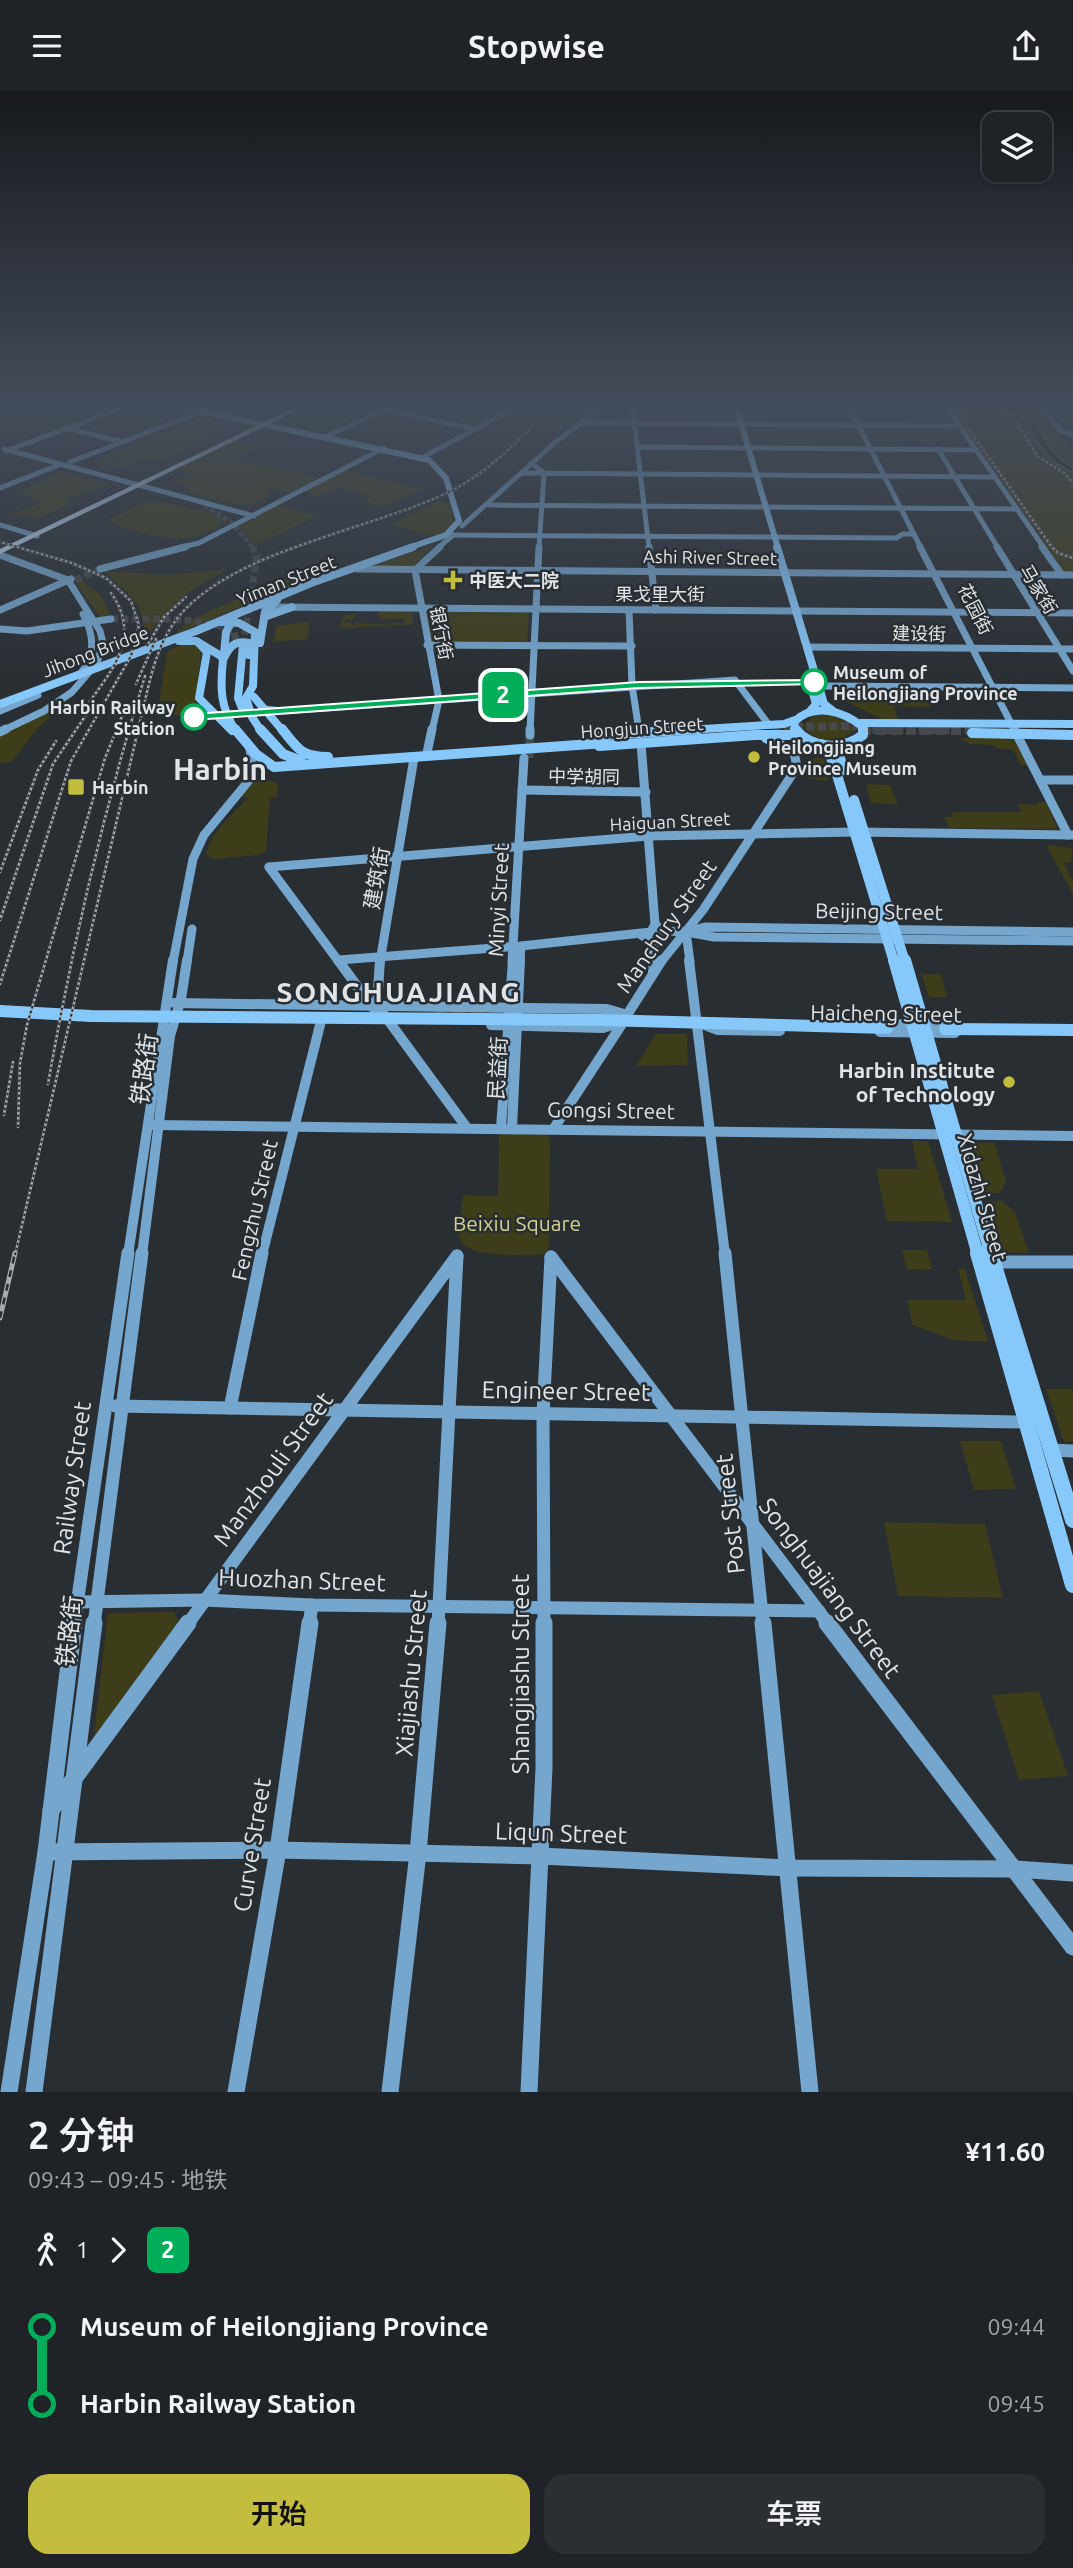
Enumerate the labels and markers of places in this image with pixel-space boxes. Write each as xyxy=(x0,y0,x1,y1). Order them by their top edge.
marker: 中医大二院 xyxy=(443,570,463,590)
place label: 中医大二院 xyxy=(469,570,559,590)
place label: Museum of Heilongjiang Province xyxy=(833,662,1018,703)
marker: Museum of Heilongjiang Province xyxy=(801,669,827,695)
place label: Harbin Railway Station xyxy=(50,697,175,738)
marker: Harbin Railway Station xyxy=(181,704,207,730)
place label: Heilongjiang Province Museum xyxy=(768,737,917,778)
marker: Heilongjiang Province Museum xyxy=(746,749,762,765)
marker: Harbin xyxy=(66,777,86,797)
place label: Harbin xyxy=(92,777,149,797)
place label: Harbin Institute of Technology xyxy=(838,1058,995,1106)
marker: Harbin Institute of Technology xyxy=(1001,1074,1017,1090)

